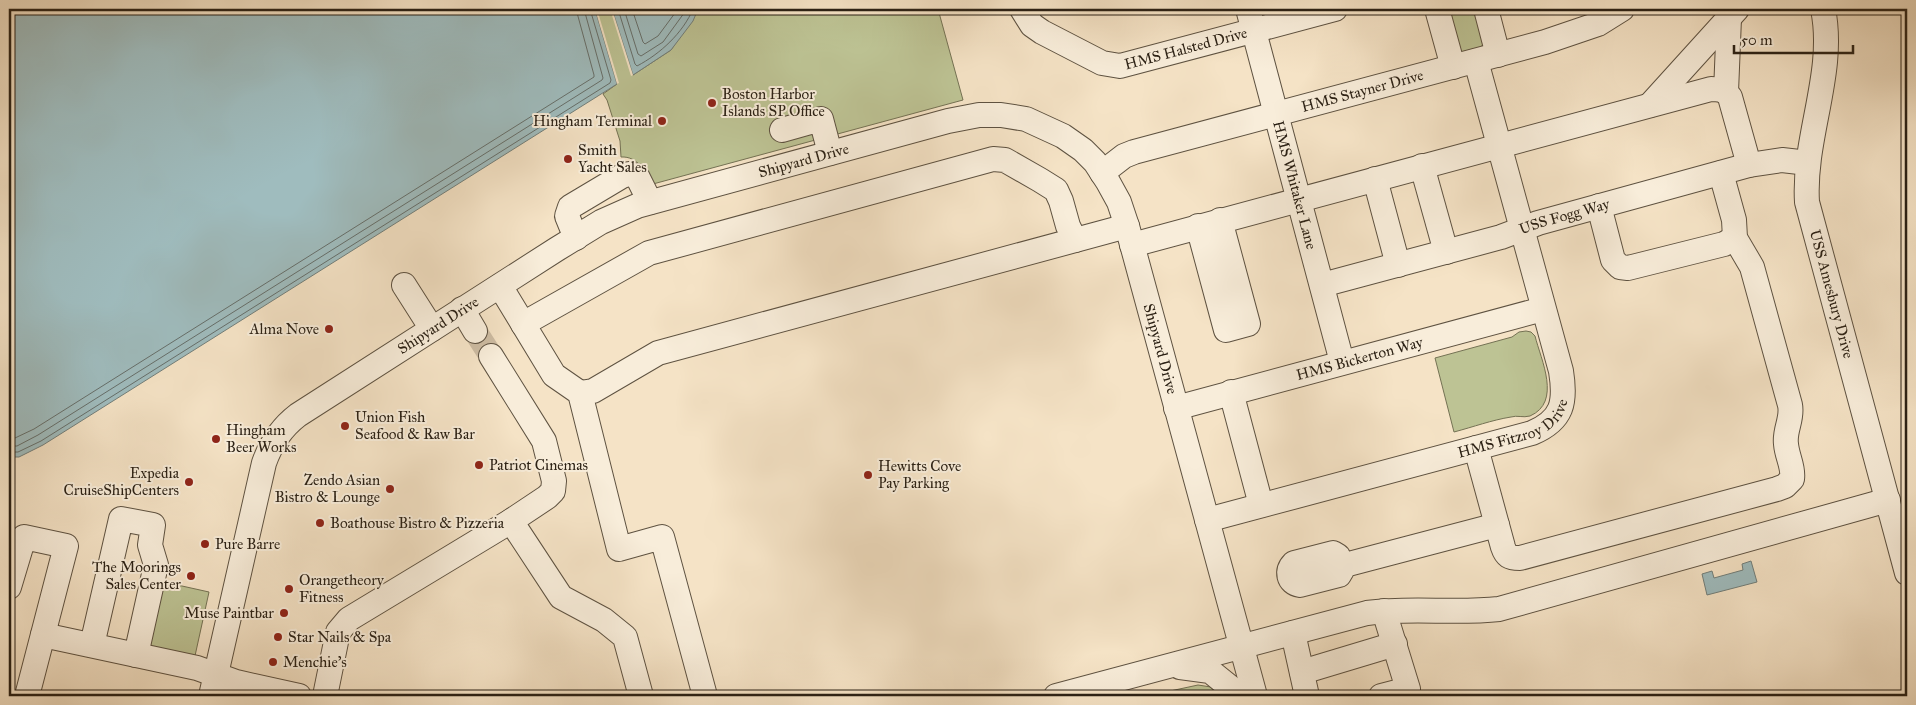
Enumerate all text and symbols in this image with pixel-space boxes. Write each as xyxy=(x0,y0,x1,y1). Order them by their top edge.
scale bar xyxy=(1734,22,1852,54)
street label: HMS Halsted Drive xyxy=(1123,24,1249,73)
text: 50 m xyxy=(1741,31,1773,49)
street label: HMS Stayner Drive xyxy=(1299,66,1425,116)
place label: Boston Harbor Islands SP Office xyxy=(722,85,825,120)
marker: Boston Harbor Islands SP Office xyxy=(706,97,718,109)
place label: Hingham Terminal xyxy=(533,112,653,130)
marker: Hingham Terminal xyxy=(656,115,668,127)
street label: HMS Whitaker Lane xyxy=(1269,119,1321,251)
street label: Shipyard Drive xyxy=(756,140,851,181)
place label: Smith Yacht Sales xyxy=(578,141,647,176)
marker: Smith Yacht Sales xyxy=(562,153,574,165)
street label: USS Fogg Way xyxy=(1517,195,1612,238)
street label: USS Amesbury Drive xyxy=(1806,228,1858,360)
street label: Shipyard Drive xyxy=(394,293,482,358)
street label: Shipyard Drive xyxy=(1140,302,1181,396)
place label: Alma Nove xyxy=(248,320,319,338)
marker: Alma Nove xyxy=(323,323,335,335)
street label: HMS Bickerton Way xyxy=(1294,333,1426,384)
street label: HMS Fitzroy Drive xyxy=(1456,397,1571,462)
place label: Union Fish Seafood & Raw Bar xyxy=(355,408,475,443)
marker: Union Fish Seafood & Raw Bar xyxy=(339,420,351,432)
place label: Hingham Beer Works xyxy=(226,421,296,456)
marker: Hingham Beer Works xyxy=(210,433,222,445)
place label: Patriot Cinemas xyxy=(489,456,588,474)
place label: Hewitts Cove Pay Parking xyxy=(878,457,961,492)
marker: Patriot Cinemas xyxy=(473,459,485,471)
place label: Expedia CruiseShipCenters xyxy=(63,464,180,499)
marker: Hewitts Cove Pay Parking xyxy=(862,469,874,481)
place label: Zendo Asian Bistro & Lounge xyxy=(275,471,380,506)
marker: Expedia CruiseShipCenters xyxy=(183,476,195,488)
marker: Zendo Asian Bistro & Lounge xyxy=(384,483,396,495)
place label: Boathouse Bistro & Pizzeria xyxy=(330,514,505,532)
marker: Boathouse Bistro & Pizzeria xyxy=(314,517,326,529)
place label: Pure Barre xyxy=(215,535,280,553)
marker: Pure Barre xyxy=(199,538,211,550)
place label: The Moorings Sales Center xyxy=(92,558,181,593)
marker: The Moorings Sales Center xyxy=(185,570,197,582)
place label: Orangetheory Fitness xyxy=(299,571,385,606)
marker: Orangetheory Fitness xyxy=(283,583,295,595)
place label: Muse Paintbar xyxy=(184,604,274,622)
marker: Muse Paintbar xyxy=(278,607,290,619)
place label: Star Nails & Spa xyxy=(288,628,392,646)
marker: Star Nails & Spa xyxy=(272,631,284,643)
place label: Menchie's xyxy=(283,653,347,671)
marker: Menchie's xyxy=(267,656,279,668)

